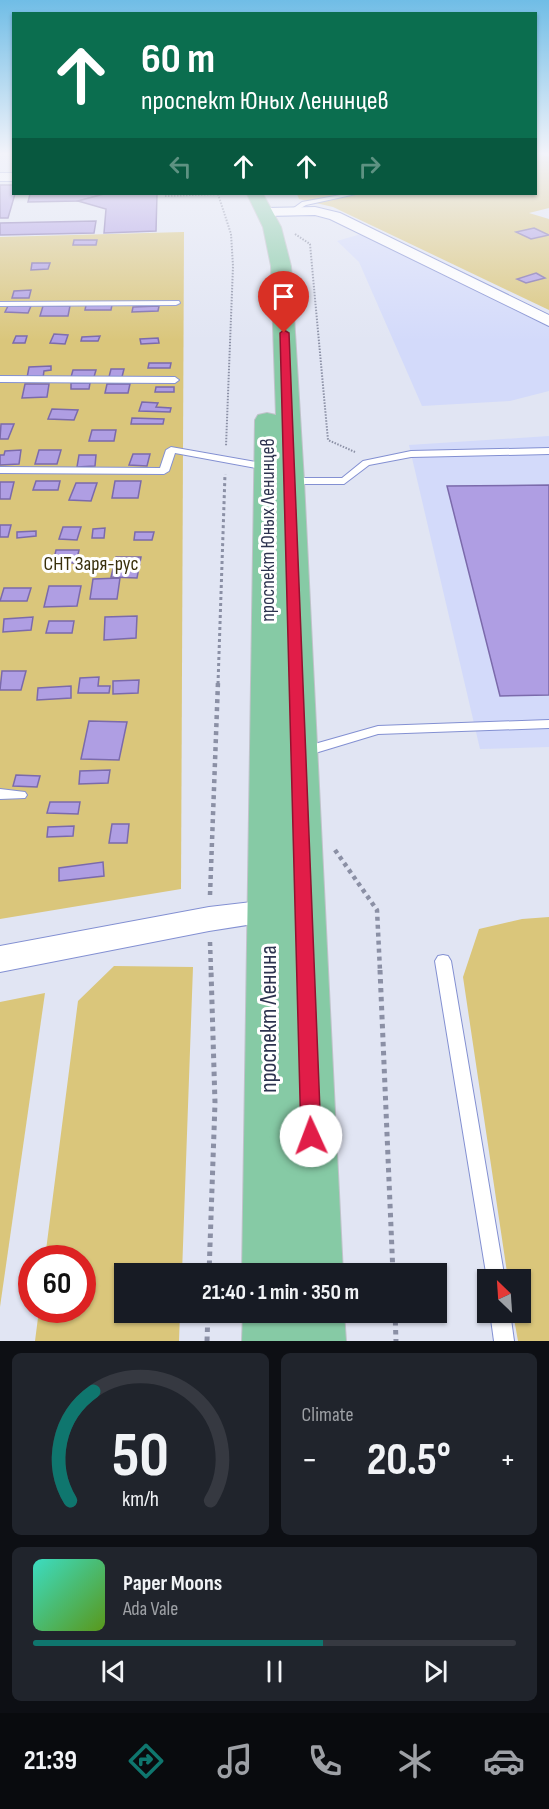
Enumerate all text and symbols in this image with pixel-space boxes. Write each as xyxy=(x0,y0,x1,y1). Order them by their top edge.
text: 60 m xyxy=(141,34,215,85)
icon: ahead xyxy=(42,36,120,114)
text: проспект Юных Ленинцев xyxy=(141,85,389,117)
icon: left xyxy=(164,150,197,183)
icon: ahead xyxy=(227,150,260,183)
icon: ahead xyxy=(290,150,323,183)
icon: right xyxy=(353,150,386,183)
pin xyxy=(258,271,309,333)
icon: arrive xyxy=(267,280,300,313)
street label: проспект Юных Ленинцев xyxy=(256,438,280,622)
park label: СНТ Заря-рус xyxy=(44,552,138,576)
street label: проспект Ленина xyxy=(254,945,283,1093)
position arrow xyxy=(279,1104,343,1168)
speed limit sign: 60 xyxy=(18,1245,96,1323)
north arrow xyxy=(477,1269,531,1323)
map controls xyxy=(477,1269,531,1323)
text: 21:40 · 1 min · 350 m xyxy=(202,1279,359,1306)
text: Climate xyxy=(302,1403,354,1427)
text: 50 xyxy=(112,1419,169,1494)
text: 20.5° xyxy=(367,1433,451,1488)
text: − xyxy=(302,1440,318,1480)
text: + xyxy=(500,1440,516,1480)
text: km/h xyxy=(122,1487,159,1512)
text: Paper Moons xyxy=(123,1570,222,1597)
text: Ada Vale xyxy=(123,1597,178,1621)
icon: previous xyxy=(97,1655,130,1688)
icon: pause xyxy=(258,1655,291,1688)
icon: next xyxy=(419,1655,452,1688)
icon: directions xyxy=(125,1740,167,1782)
icon: music xyxy=(214,1740,256,1782)
icon: phone xyxy=(304,1740,346,1782)
icon: climate xyxy=(394,1740,436,1782)
icon: car xyxy=(483,1740,525,1782)
text: 21:39 xyxy=(24,1745,77,1777)

